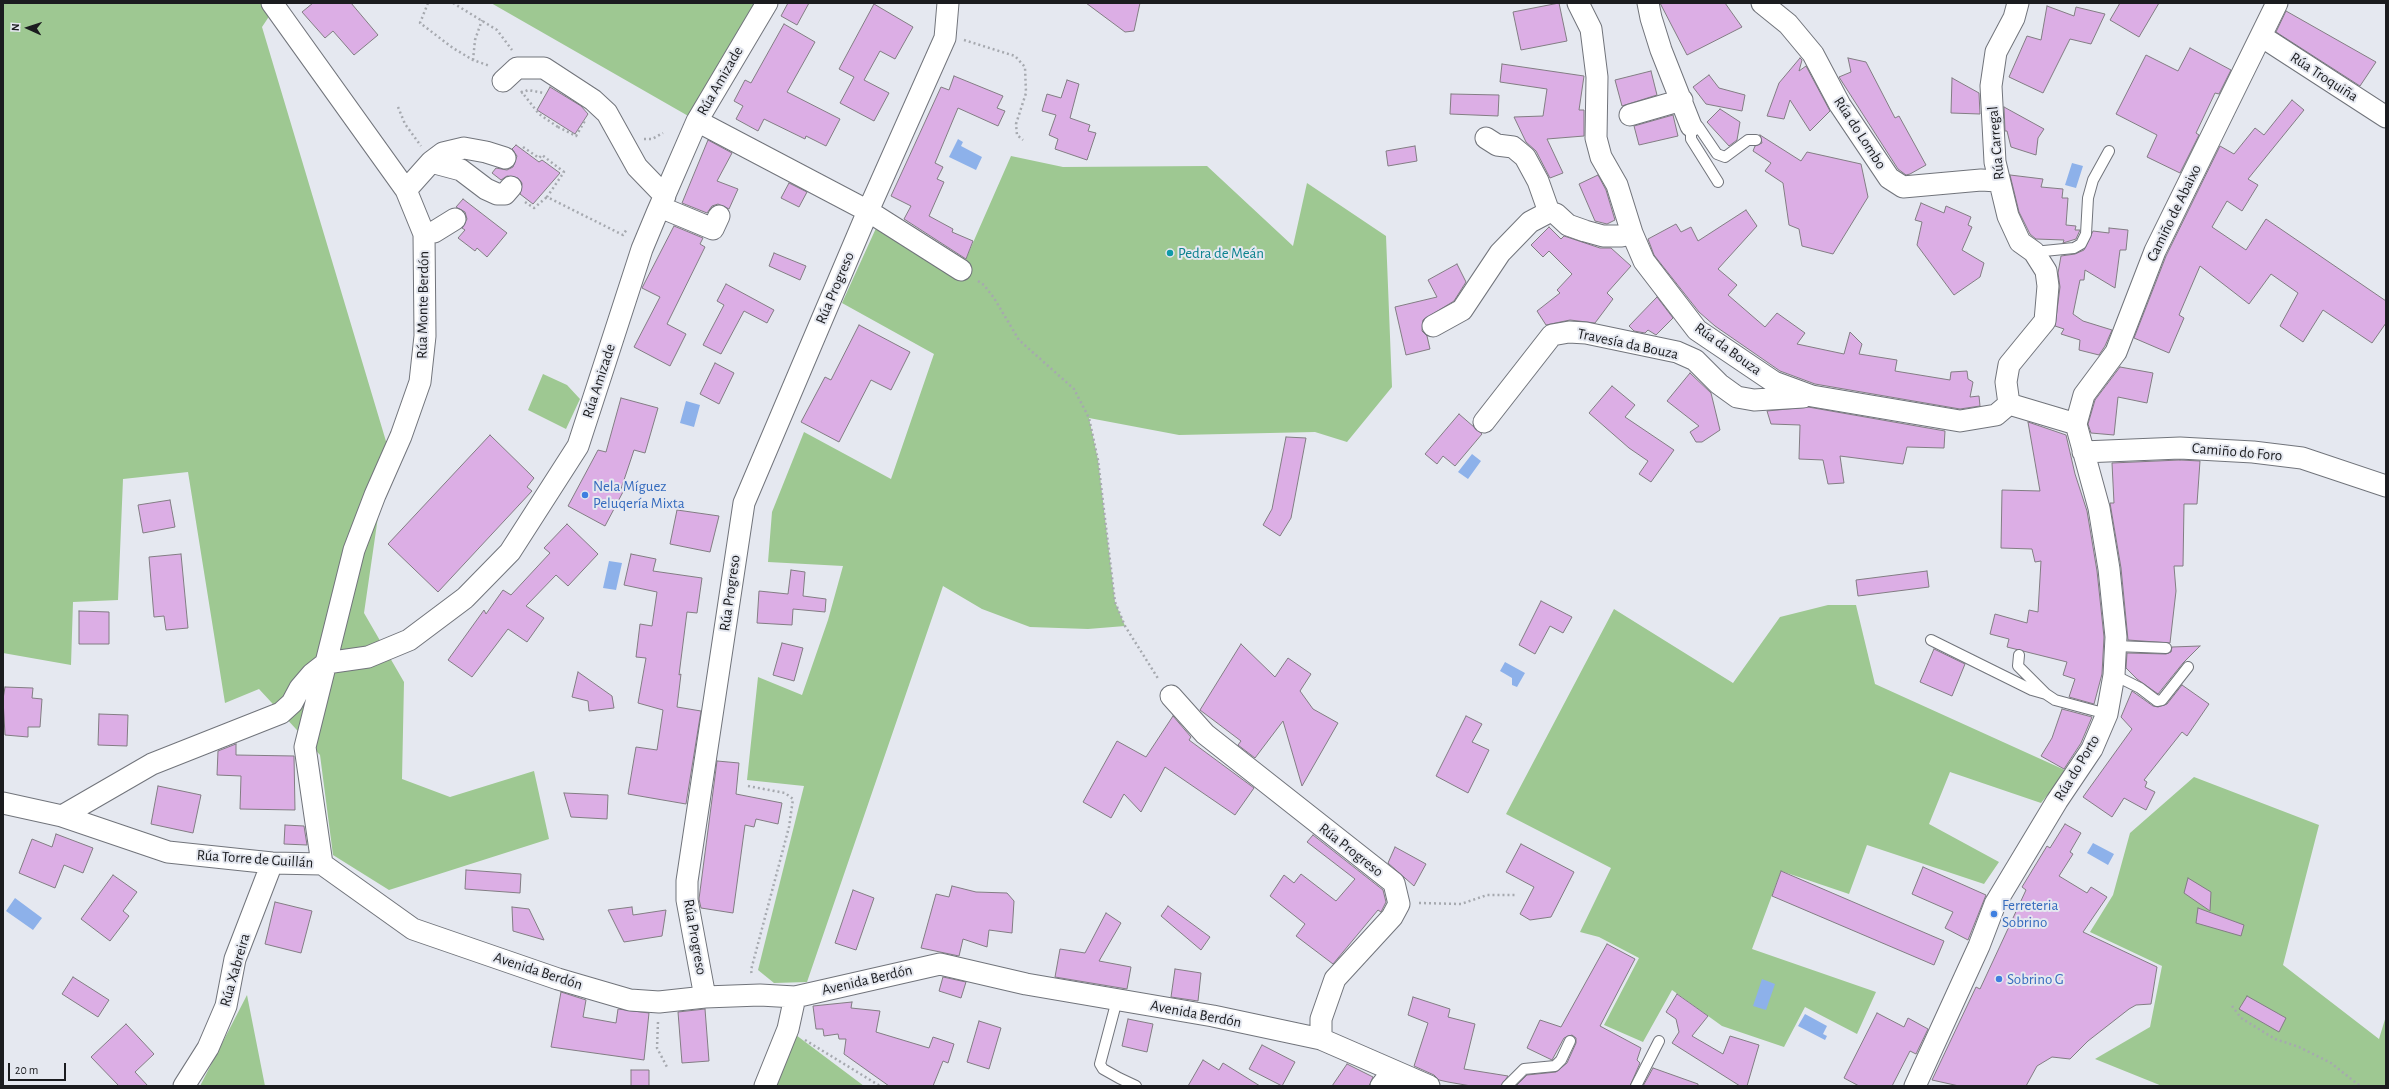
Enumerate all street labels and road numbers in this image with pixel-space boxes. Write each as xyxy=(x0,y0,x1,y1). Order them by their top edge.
street label: Rúa Amizade xyxy=(693,43,747,119)
street label: Rúa Troquiña xyxy=(2287,48,2361,106)
street label: Rúa do Lombo xyxy=(1830,93,1890,173)
street label: Rúa Carregal xyxy=(1984,105,2008,181)
street label: Camiño de Abaixo xyxy=(2143,162,2205,264)
street label: Rúa Progreso xyxy=(812,249,858,327)
street label: Rúa Monte Berdón xyxy=(413,251,433,359)
street label: Rúa da Bouza xyxy=(1691,319,1765,379)
street label: Travesía da Bouza xyxy=(1576,325,1680,363)
street label: Rúa Amizade xyxy=(579,342,619,420)
street label: Camiño do Foro xyxy=(2191,439,2283,465)
street label: Rúa Progreso xyxy=(716,554,744,632)
street label: Rúa do Porto xyxy=(2050,732,2104,804)
street label: Rúa Progreso xyxy=(1315,819,1387,881)
street label: Rúa Torre de Guillán xyxy=(196,846,314,872)
street label: Rúa Progreso xyxy=(679,898,711,976)
street label: Rúa Xabreira xyxy=(216,931,254,1009)
street label: Avenida Berdón xyxy=(491,948,585,994)
street label: Avenida Berdón xyxy=(820,961,914,999)
street label: Avenida Berdón xyxy=(1149,996,1243,1032)

